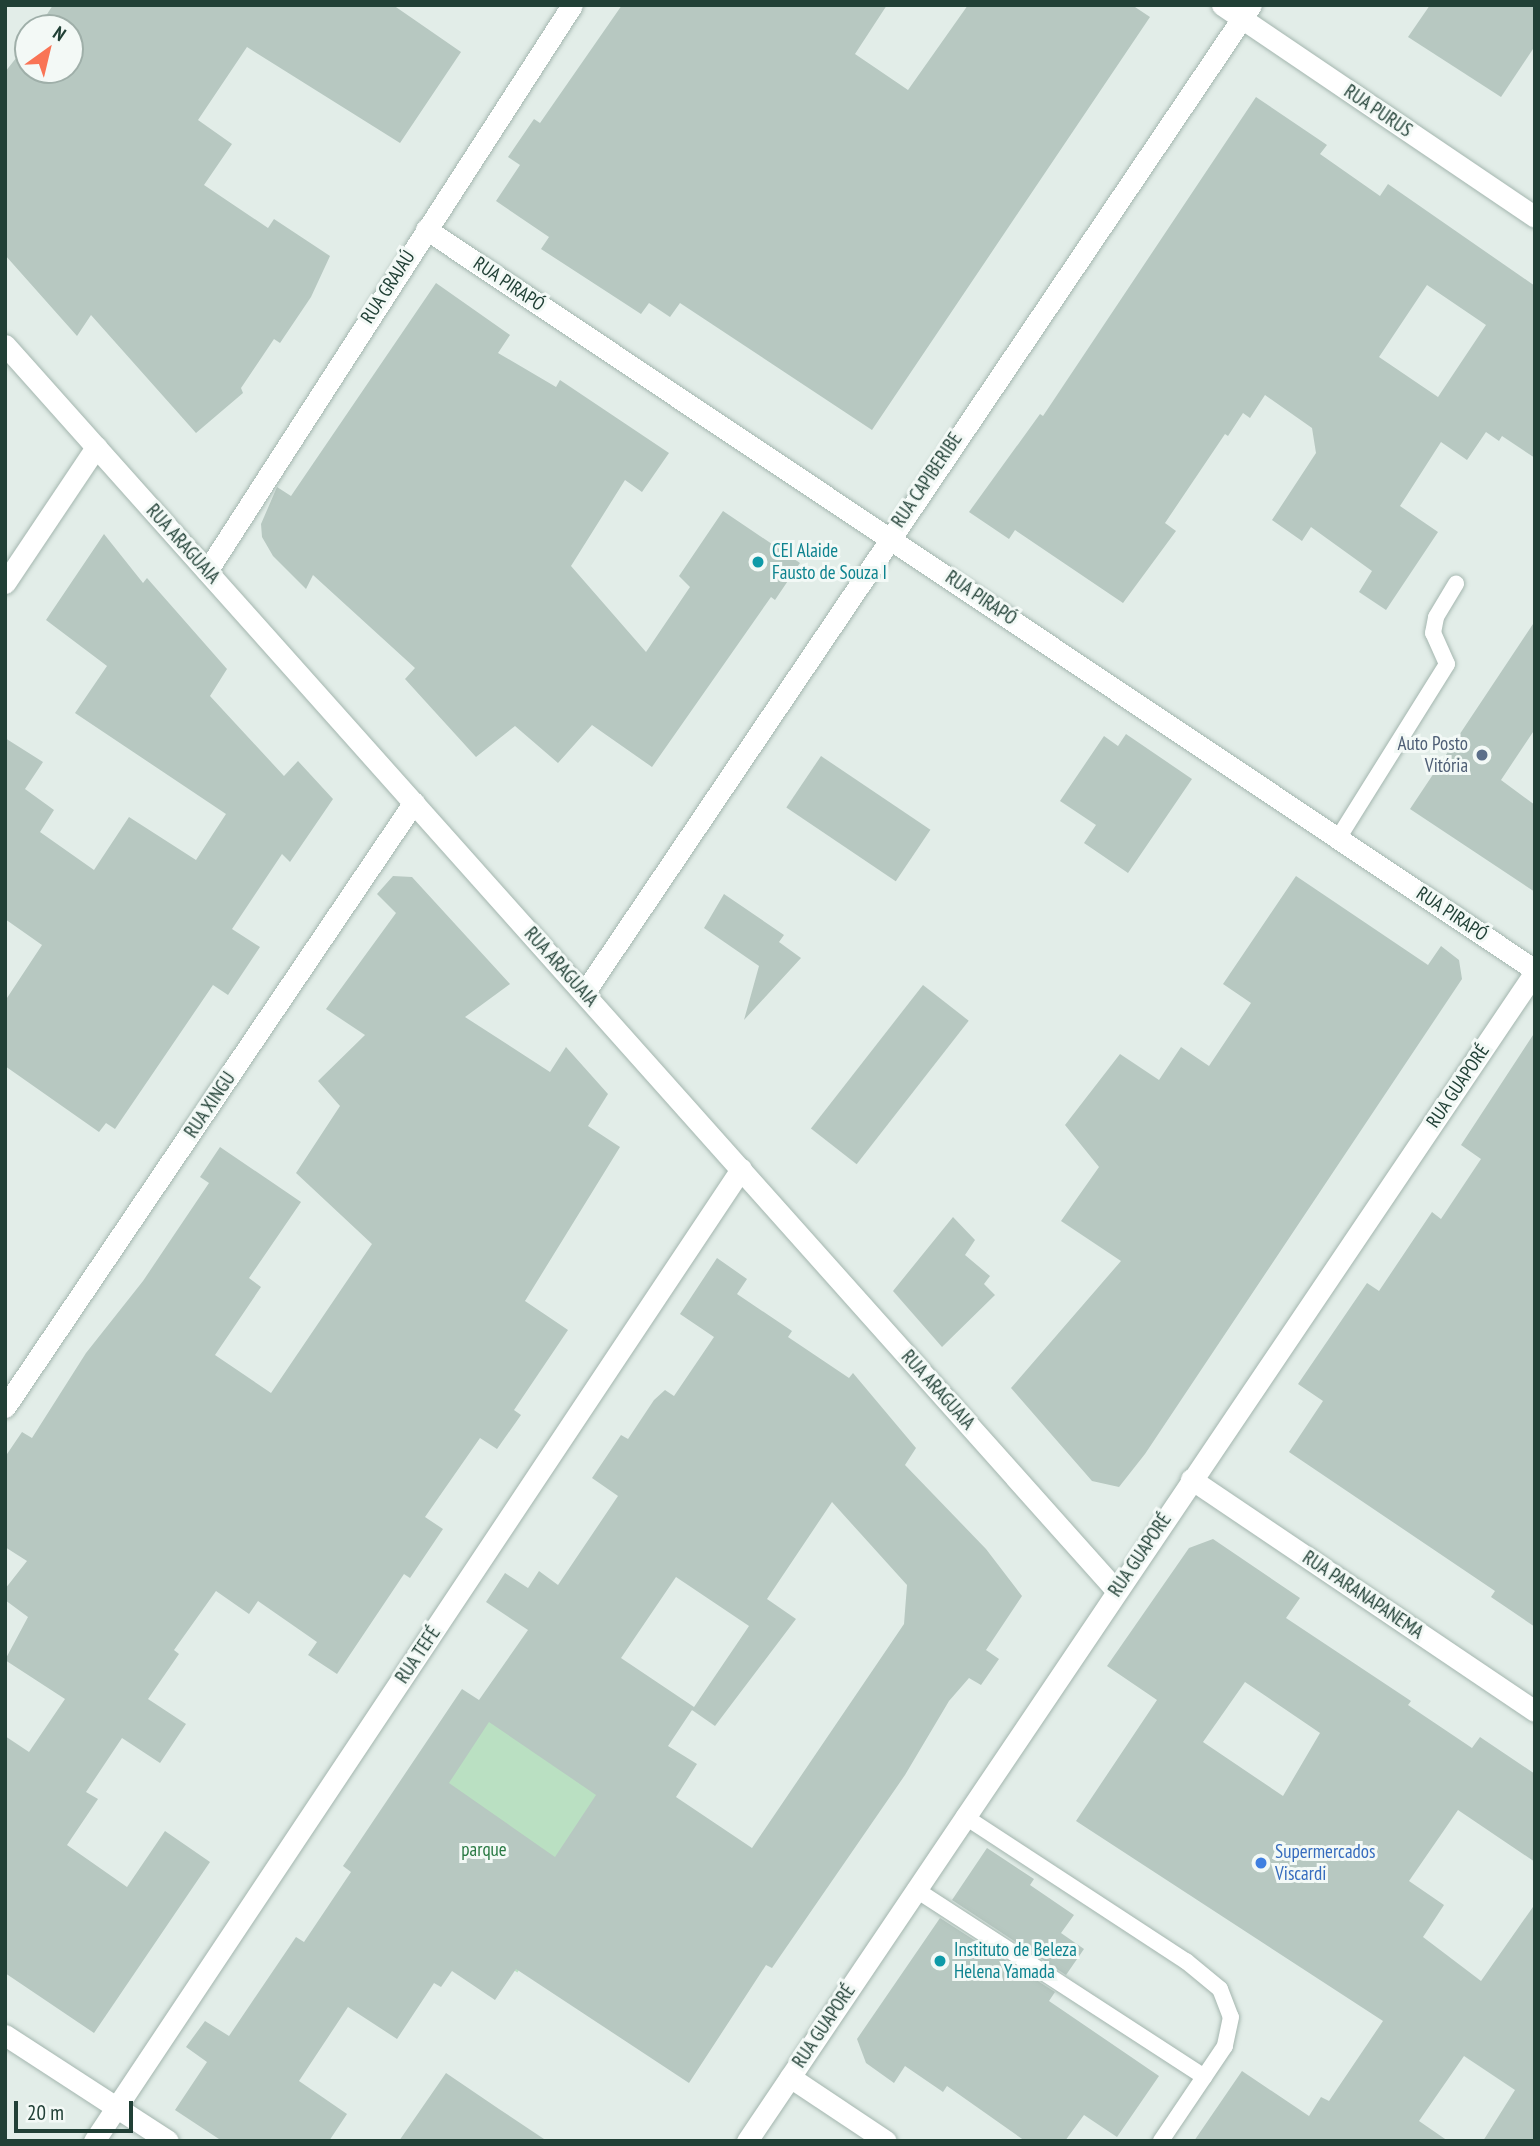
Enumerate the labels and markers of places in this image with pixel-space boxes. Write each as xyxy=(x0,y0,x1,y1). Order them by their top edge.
place label: CEI Alaide Fausto de Souza I xyxy=(772,540,887,584)
marker: CEI Alaide Fausto de Souza I xyxy=(750,554,766,570)
place label: Auto Posto Vitória xyxy=(1398,733,1468,777)
marker: Auto Posto Vitória xyxy=(1474,747,1490,763)
place label: Supermercados Viscardi xyxy=(1275,1841,1375,1885)
marker: Supermercados Viscardi xyxy=(1253,1855,1269,1871)
place label: Instituto de Beleza Helena Yamada xyxy=(954,1939,1077,1983)
marker: Instituto de Beleza Helena Yamada xyxy=(932,1953,948,1969)

